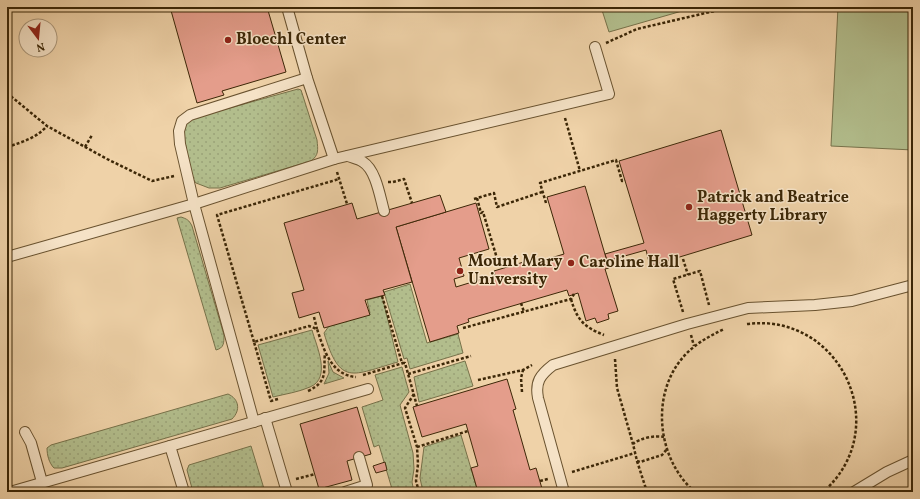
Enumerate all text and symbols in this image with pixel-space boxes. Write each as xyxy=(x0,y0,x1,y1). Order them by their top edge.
north arrow xyxy=(18,18,58,58)
place label: Bloechl Center xyxy=(236,29,347,51)
marker: Bloechl Center xyxy=(223,35,233,45)
text: N xyxy=(34,38,46,54)
place label: Patrick and Beatrice Haggerty Library xyxy=(697,187,849,227)
marker: Patrick and Beatrice Haggerty Library xyxy=(684,202,694,212)
place label: Mount Mary University xyxy=(468,251,563,291)
place label: Caroline Hall xyxy=(579,252,680,274)
marker: Caroline Hall xyxy=(566,258,576,268)
marker: Mount Mary University xyxy=(455,266,465,276)

